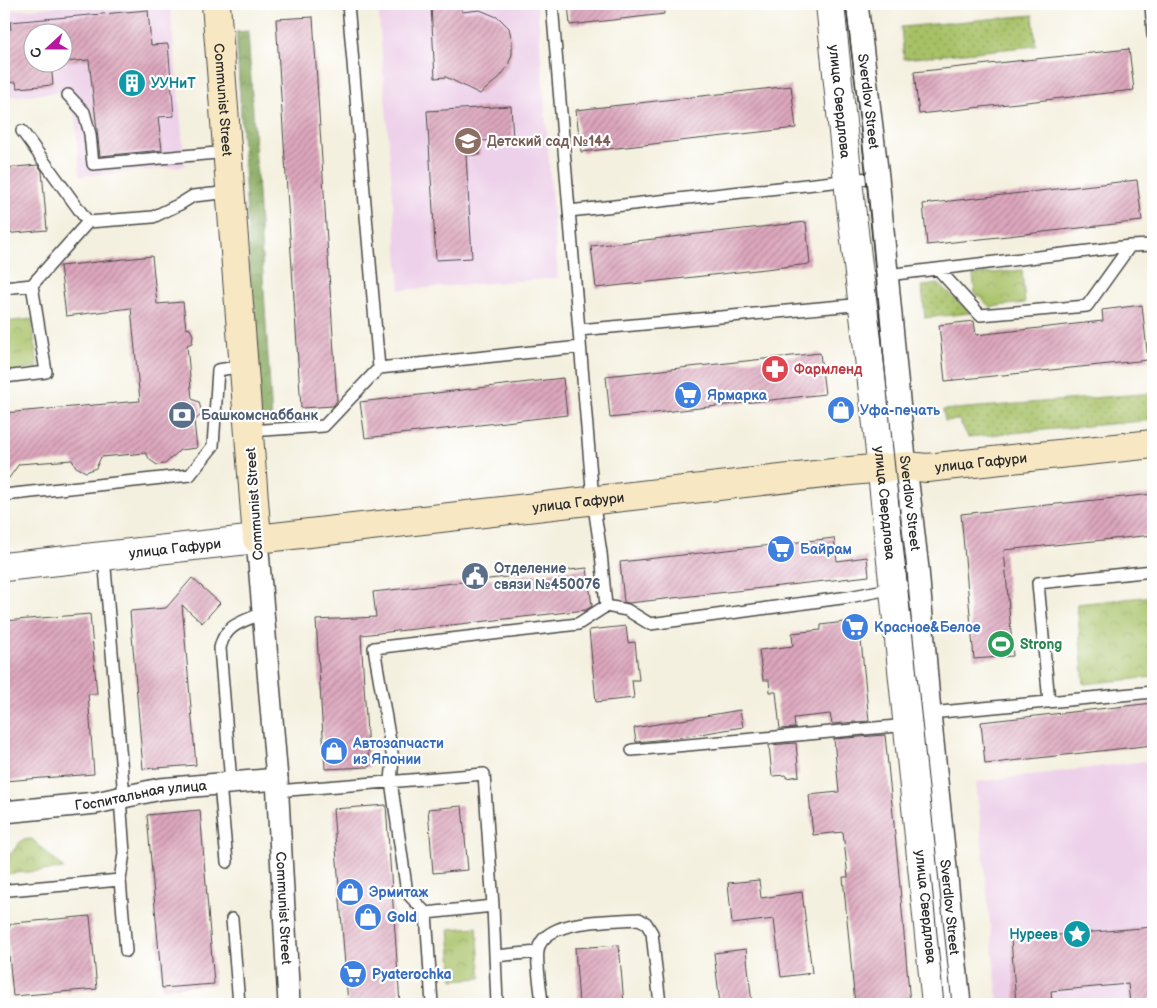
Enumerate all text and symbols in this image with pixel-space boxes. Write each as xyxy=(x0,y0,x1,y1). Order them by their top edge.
north arrow xyxy=(22,22,72,72)
street label: Communist Street xyxy=(210,43,236,158)
street label: улица Свердлова xyxy=(825,44,854,160)
text: С xyxy=(27,45,46,60)
street label: Sverdlov Street xyxy=(854,53,883,151)
building icon: УУНиТ xyxy=(117,68,147,98)
place label: УУНиТ xyxy=(151,75,196,92)
school or university icon: Детский сад №144 xyxy=(453,126,483,156)
place label: Детский сад №144 xyxy=(487,133,612,150)
pharmacy icon: Фармленд xyxy=(760,354,790,384)
place label: Фармленд xyxy=(794,361,863,378)
supermarket icon: Ярмарка xyxy=(673,380,703,410)
place label: Ярмарка xyxy=(707,387,768,404)
shop icon: Уфа-печать xyxy=(826,395,856,425)
bank icon: Башкомснаббанк xyxy=(167,400,197,430)
place label: Уфа-печать xyxy=(860,402,941,419)
place label: Башкомснаббанк xyxy=(201,407,319,424)
street label: улица Свердлова xyxy=(870,445,899,561)
street label: Communist Street xyxy=(242,446,267,561)
street label: улица Гафури xyxy=(934,449,1028,476)
street label: Sverdlov Street xyxy=(896,455,924,552)
street label: улица Гафури xyxy=(531,489,625,516)
supermarket icon: Байрам xyxy=(766,534,796,564)
street label: улица Гафури xyxy=(128,535,222,562)
place label: Байрам xyxy=(800,541,852,558)
place label: Отделение связи №450076 xyxy=(494,560,601,593)
public building icon: Отделение связи №450076 xyxy=(460,561,490,591)
supermarket icon: Красное&Белое xyxy=(840,612,870,642)
place label: Красное&Белое xyxy=(874,619,981,636)
sports icon: Strong xyxy=(986,629,1016,659)
place label: Strong xyxy=(1020,636,1062,653)
place label: Автозапчасти из Японии xyxy=(352,735,444,768)
shop icon: Автозапчасти из Японии xyxy=(319,736,349,766)
street label: Госпитальная улица xyxy=(74,777,208,814)
street label: улица Свердлова xyxy=(911,849,940,965)
street label: Communist Street xyxy=(272,851,295,966)
street label: Sverdlov Street xyxy=(936,859,963,956)
shop icon: Эрмитаж xyxy=(335,877,365,907)
place label: Эрмитаж xyxy=(369,884,428,901)
shop icon: Gold xyxy=(353,902,383,932)
place label: Gold xyxy=(387,909,417,926)
place icon: Нуреев xyxy=(1062,919,1092,949)
place label: Нуреев xyxy=(1009,926,1058,943)
supermarket icon: Pyaterochka xyxy=(338,959,368,989)
place label: Pyaterochka xyxy=(372,966,452,983)

